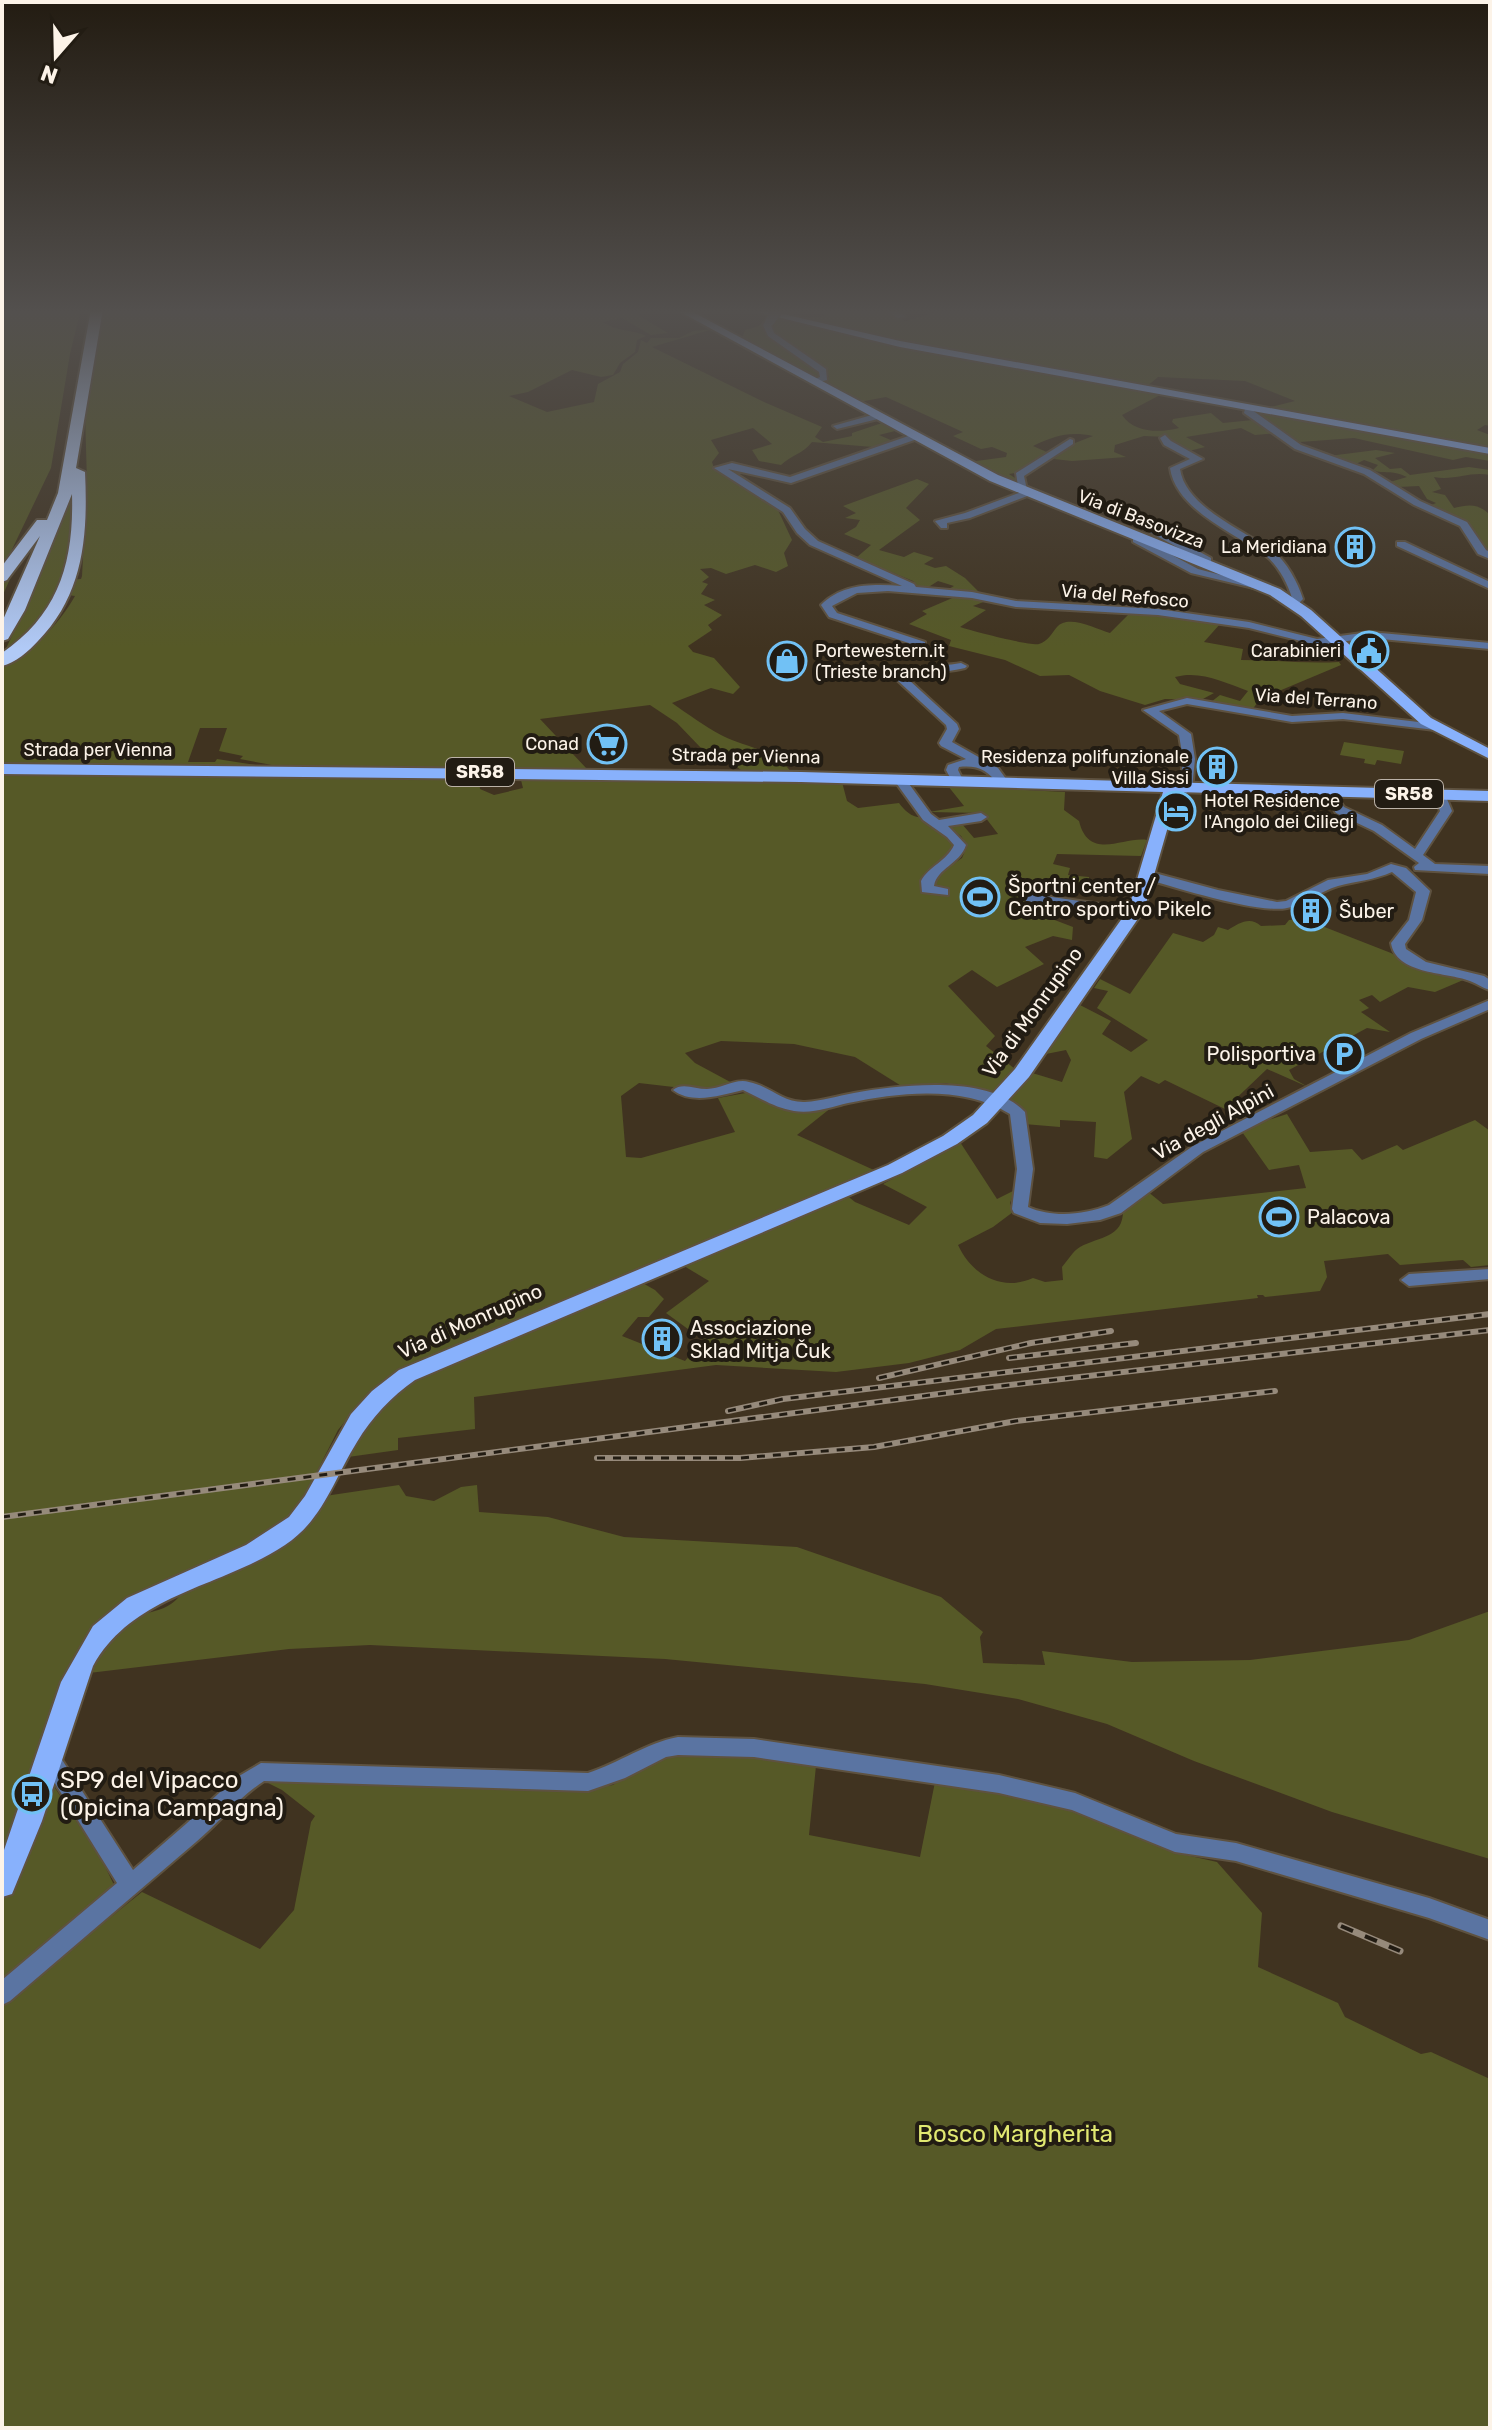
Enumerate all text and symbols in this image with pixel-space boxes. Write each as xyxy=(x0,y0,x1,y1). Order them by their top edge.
north arrow xyxy=(16,16,96,96)
text: N xyxy=(37,59,61,90)
street label: Via di Basovizza xyxy=(1075,485,1207,553)
building icon: La Meridiana xyxy=(1334,526,1376,568)
place label: La Meridiana xyxy=(1221,536,1327,558)
street label: Via del Refosco xyxy=(1060,579,1190,613)
public building icon: Carabinieri xyxy=(1348,630,1390,672)
shop icon: Portewestern.it (Trieste branch) xyxy=(766,640,808,682)
place label: Portewestern.it (Trieste branch) xyxy=(815,640,947,683)
place label: Carabinieri xyxy=(1251,640,1341,662)
street label: Via del Terrano xyxy=(1254,684,1378,714)
supermarket icon: Conad xyxy=(586,723,628,765)
place label: Conad xyxy=(525,733,579,755)
street label: Strada per Vienna xyxy=(24,739,173,761)
street label: Strada per Vienna xyxy=(671,744,821,768)
place label: Residenza polifunzionale Villa Sissi xyxy=(981,746,1189,789)
building icon: Residenza polifunzionale Villa Sissi xyxy=(1196,746,1238,788)
road number: SR58 xyxy=(446,758,514,786)
road number: SR58 xyxy=(1375,780,1443,808)
hotel icon: Hotel Residence l'Angolo dei Ciliegi xyxy=(1155,790,1197,832)
place label: Hotel Residence l'Angolo dei Ciliegi xyxy=(1204,790,1354,833)
place label: Športni center / Centro sportivo Pikelc xyxy=(1008,874,1212,921)
sports icon: Športni center / Centro sportivo Pikelc xyxy=(959,876,1001,918)
building icon: Šuber xyxy=(1290,890,1332,932)
place label: Šuber xyxy=(1339,899,1395,923)
street label: Via di Monrupino xyxy=(977,942,1087,1082)
parking icon: Polisportiva xyxy=(1323,1033,1365,1075)
place label: Polisportiva xyxy=(1207,1042,1316,1066)
street label: Via degli Alpini xyxy=(1148,1079,1278,1165)
sports icon: Palacova xyxy=(1258,1196,1300,1238)
place label: Palacova xyxy=(1307,1205,1390,1229)
street label: Via di Monrupino xyxy=(394,1279,546,1363)
place label: Associazione Sklad Mitja Čuk xyxy=(690,1316,831,1363)
building icon: Associazione Sklad Mitja Čuk xyxy=(641,1318,683,1360)
place label: SP9 del Vipacco (Opicina Campagna) xyxy=(60,1766,284,1822)
bus stop icon: SP9 del Vipacco (Opicina Campagna) xyxy=(11,1773,53,1815)
park label: Bosco Margherita xyxy=(917,2120,1113,2148)

